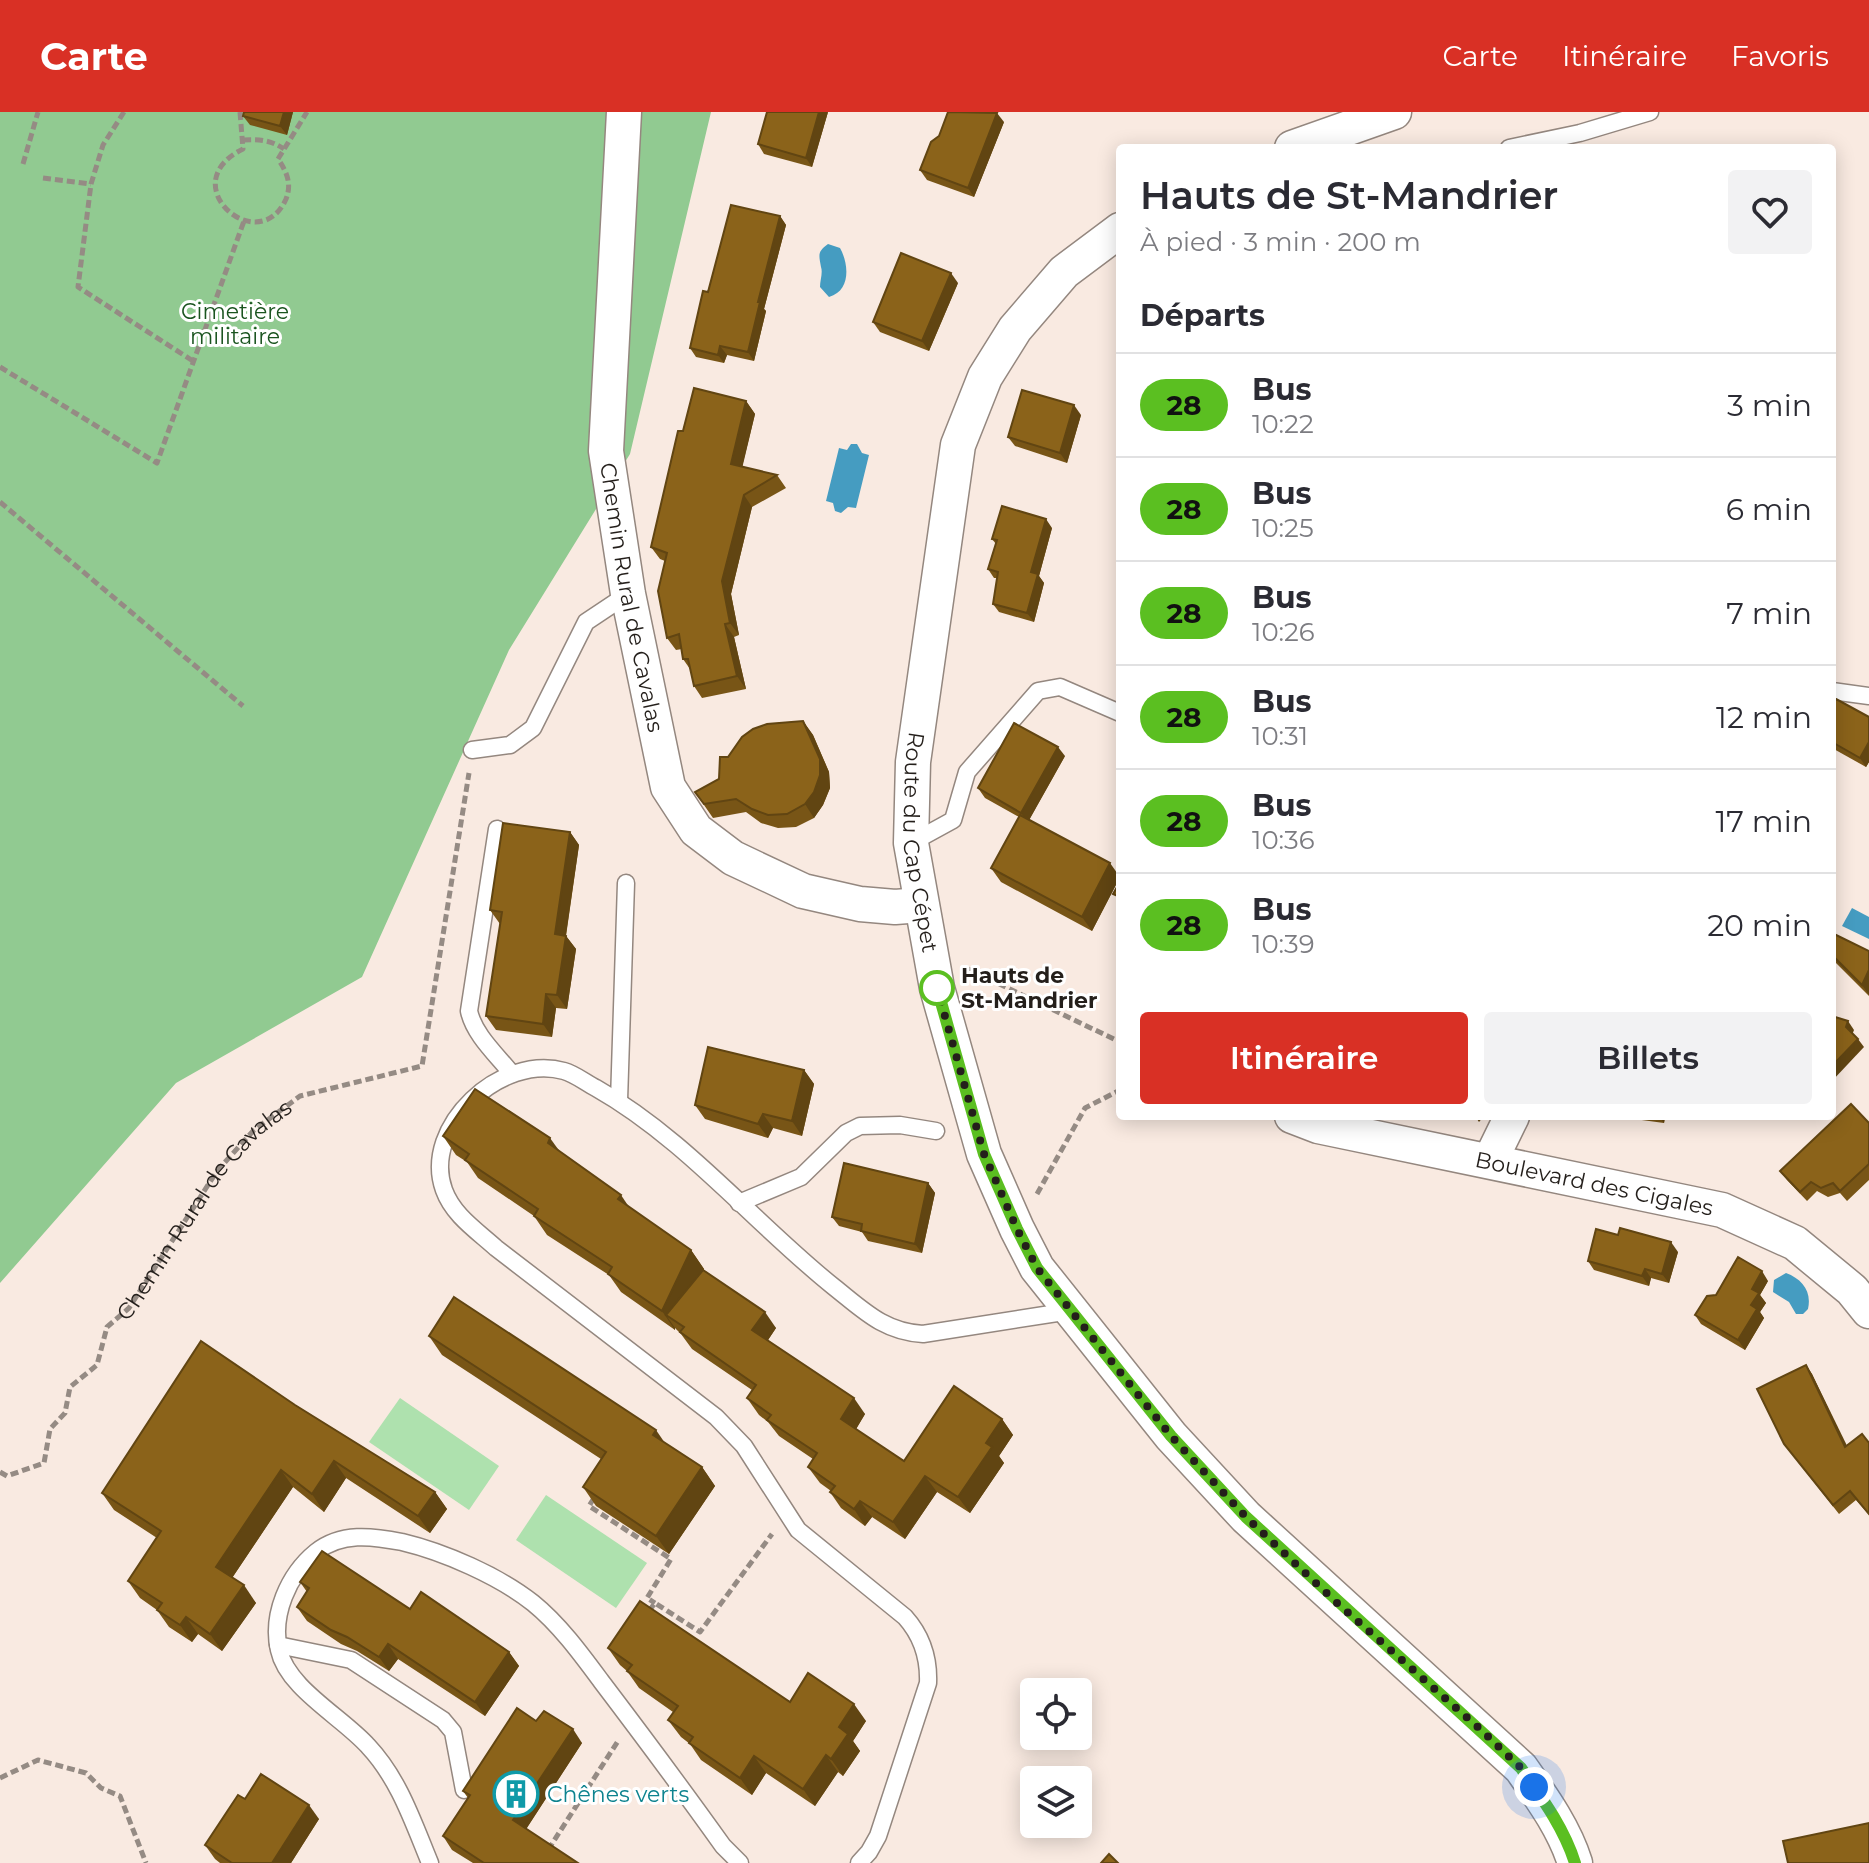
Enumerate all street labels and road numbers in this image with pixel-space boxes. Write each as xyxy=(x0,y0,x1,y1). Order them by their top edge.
street label: Chemin Rural de Cavalas xyxy=(594,461,669,735)
street label: Route du Cap Cépet xyxy=(897,730,943,955)
street label: Chemin Rural de Cavalas xyxy=(111,1094,297,1326)
street label: Boulevard des Cigales xyxy=(1473,1146,1716,1222)

